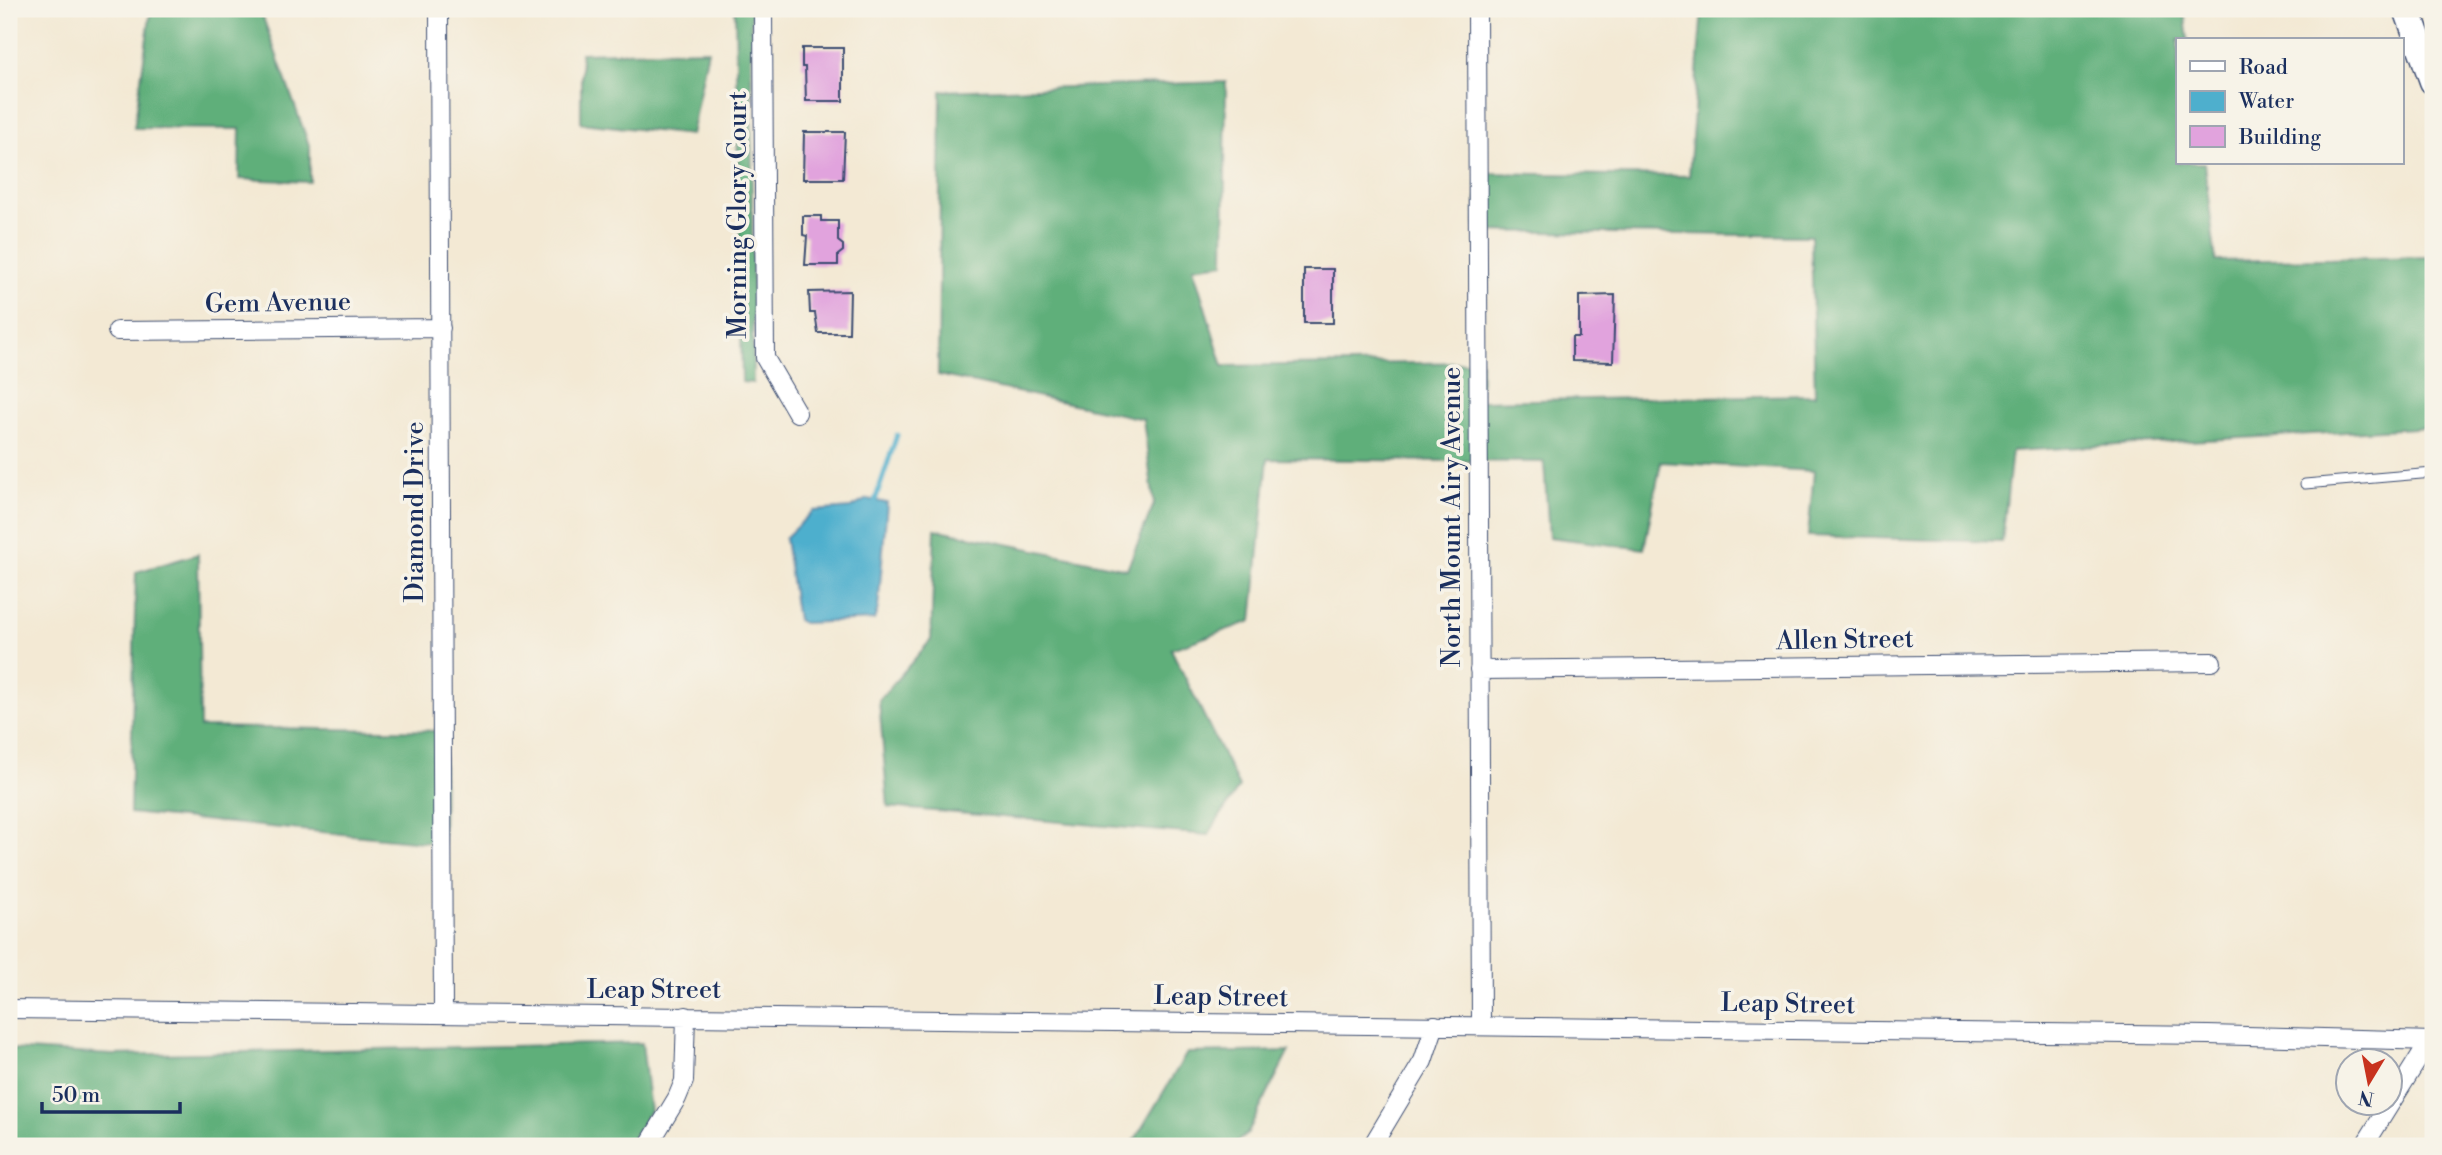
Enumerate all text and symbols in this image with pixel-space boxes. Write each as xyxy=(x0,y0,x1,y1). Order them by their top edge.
legend xyxy=(2176,38,2404,164)
text: Road xyxy=(2239,55,2288,81)
text: Water xyxy=(2238,89,2294,115)
street label: Morning Glory Court xyxy=(722,91,754,339)
text: Building xyxy=(2238,125,2321,151)
street label: Gem Avenue xyxy=(205,286,351,320)
street label: North Mount Airy Avenue xyxy=(1436,367,1468,667)
street label: Diamond Drive xyxy=(399,421,431,603)
street label: Allen Street xyxy=(1775,623,1914,657)
street label: Leap Street xyxy=(587,974,721,1006)
street label: Leap Street xyxy=(1153,980,1289,1014)
street label: Leap Street xyxy=(1720,987,1856,1021)
north arrow xyxy=(2334,1046,2404,1116)
scale bar xyxy=(42,1071,180,1115)
text: 50 m xyxy=(52,1083,100,1109)
text: N xyxy=(2357,1085,2376,1111)

